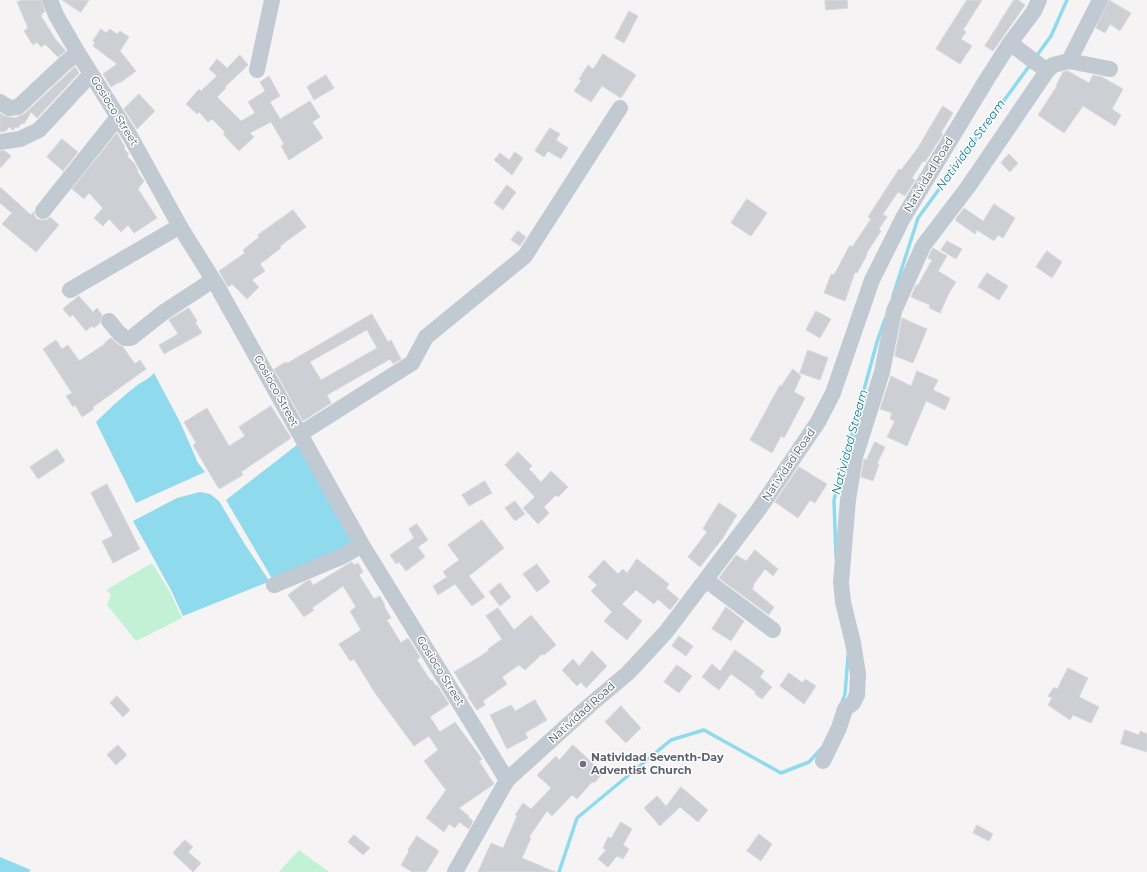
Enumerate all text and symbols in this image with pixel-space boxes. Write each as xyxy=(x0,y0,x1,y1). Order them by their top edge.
street label: Gosioco Street xyxy=(87,74,141,148)
water label: Natividad Stream xyxy=(933,97,1009,193)
street label: Natividad Road xyxy=(901,135,957,215)
street label: Gosioco Street xyxy=(251,353,301,429)
water label: Natividad Stream xyxy=(829,388,871,496)
street label: Natividad Road xyxy=(760,426,818,504)
street label: Gosioco Street xyxy=(413,634,467,708)
street label: Natividad Road xyxy=(546,680,618,746)
place label: Natividad Seventh-Day Adventist Church xyxy=(591,751,724,777)
marker: Natividad Seventh-Day Adventist Church xyxy=(578,759,588,769)

